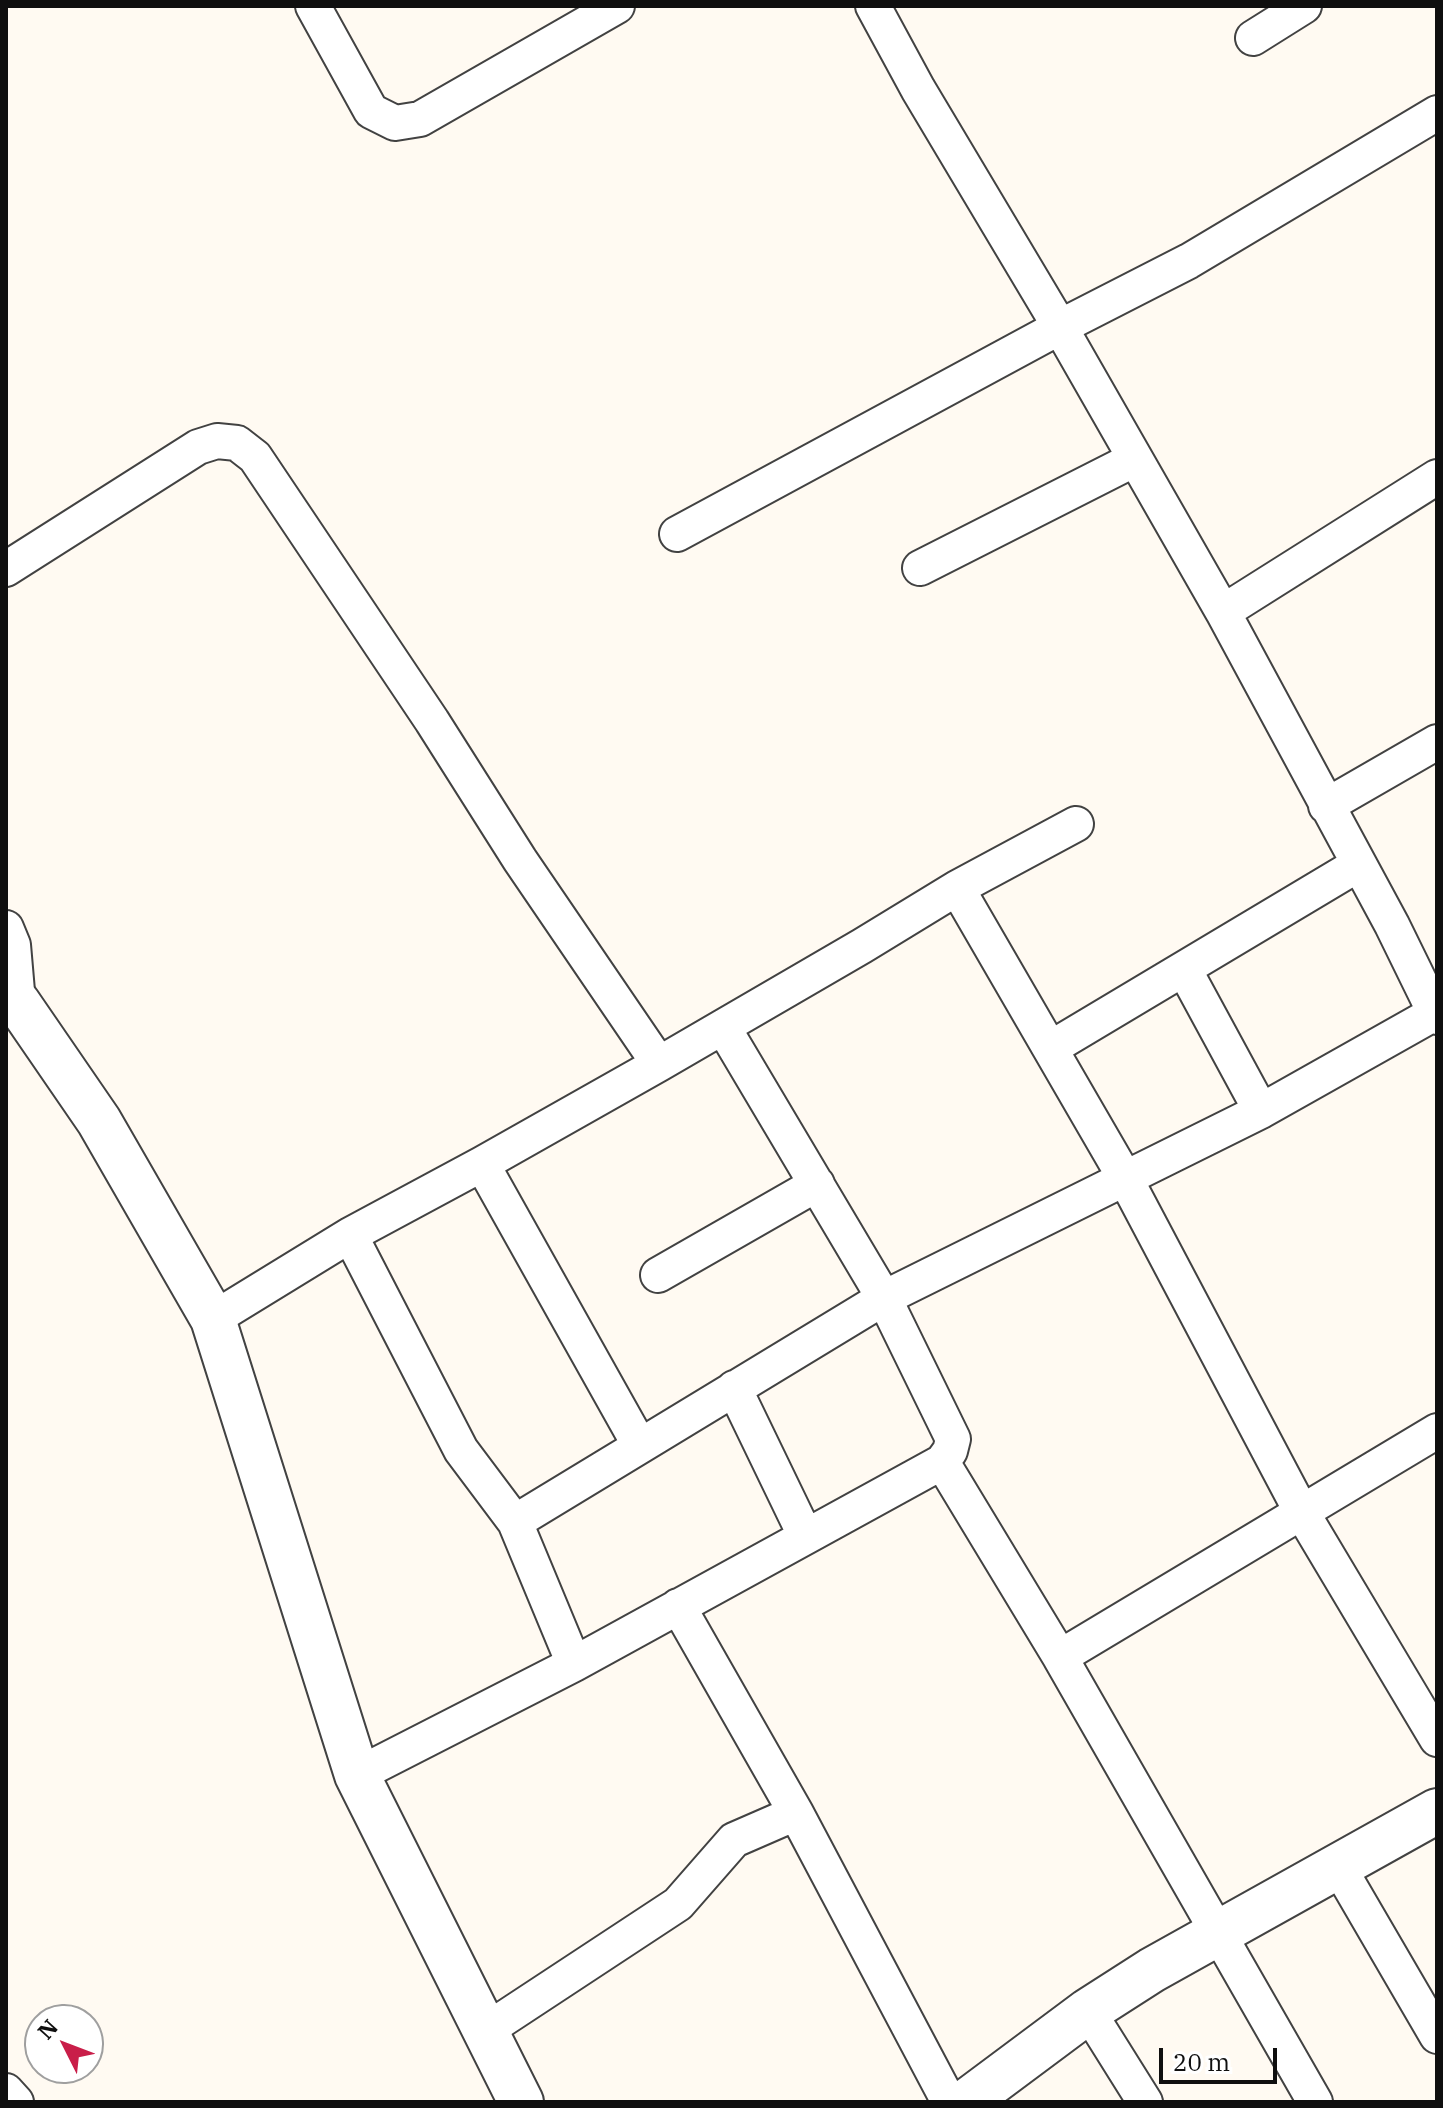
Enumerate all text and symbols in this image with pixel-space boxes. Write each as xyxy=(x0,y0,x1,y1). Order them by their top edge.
north arrow xyxy=(24,2004,104,2084)
text: N xyxy=(31,2013,64,2045)
scale bar xyxy=(1163,2032,1281,2082)
text: 20 m xyxy=(1173,2046,1230,2078)

